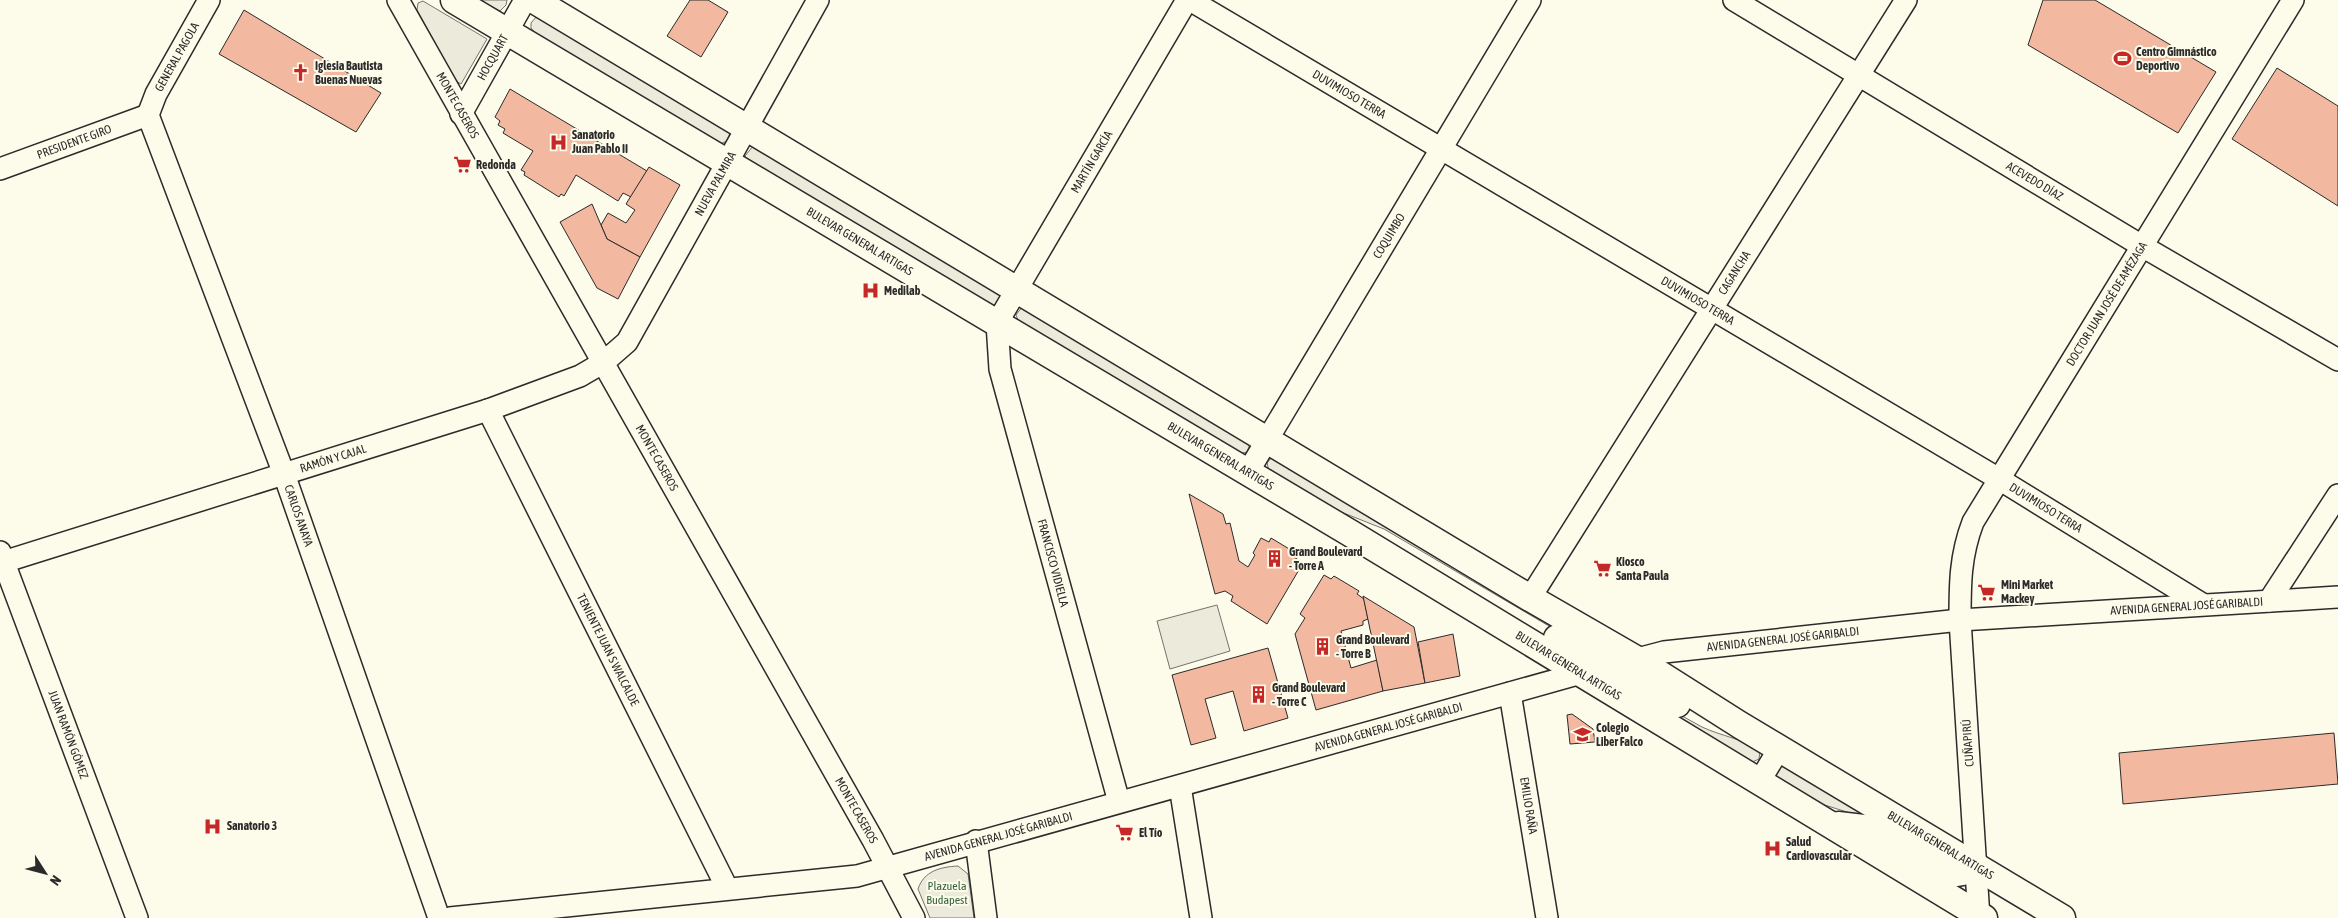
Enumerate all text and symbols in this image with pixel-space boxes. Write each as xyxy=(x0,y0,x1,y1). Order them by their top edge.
street label: GENERAL PAGOLA xyxy=(152,20,202,94)
street label: HOCQUART xyxy=(474,31,512,83)
place label: Centro Gimnástico Deportivo xyxy=(2136,45,2217,73)
sports icon: Centro Gimnástico Deportivo xyxy=(2112,49,2132,69)
place label: Iglesia Bautista Buenas Nuevas xyxy=(315,59,383,87)
church icon: Iglesia Bautista Buenas Nuevas xyxy=(291,63,311,83)
street label: DUVIMIOSO TERRA xyxy=(1310,67,1389,121)
street label: MONTE CASEROS xyxy=(433,70,482,141)
street label: PRESIDENTE GIRO xyxy=(35,122,113,162)
place label: Sanatorio Juan Pablo II xyxy=(571,128,628,156)
street label: MARTÍN GARCÍA xyxy=(1068,128,1115,195)
hospital icon: Sanatorio Juan Pablo II xyxy=(548,132,568,152)
street label: NUEVA PALMIRA xyxy=(692,149,739,218)
supermarket icon: Redonda xyxy=(452,155,472,175)
place label: Redonda xyxy=(476,158,516,172)
street label: ACEVEDO DÍAZ xyxy=(2004,159,2066,204)
street label: BULEVAR GENERAL ARTIGAS xyxy=(804,204,915,278)
street label: COQUIMBO xyxy=(1370,211,1408,261)
street label: DOCTOR JUAN JOSÉ DE AMÉZAGA xyxy=(2063,239,2150,369)
street label: CAGANCHA xyxy=(1715,248,1753,297)
street label: DUVIMIOSO TERRA xyxy=(1658,273,1737,328)
hospital icon: Medilab xyxy=(860,281,880,301)
place label: Medilab xyxy=(884,284,921,298)
street label: BULEVAR GENERAL ARTIGAS xyxy=(1165,419,1276,493)
street label: MONTE CASEROS xyxy=(633,422,681,493)
street label: RAMÓN Y CAJAL xyxy=(298,442,368,476)
street label: DUVIMIOSO TERRA xyxy=(2007,480,2085,536)
street label: CARLOS ANAYA xyxy=(281,483,316,548)
street label: FRANCISCO VIDIELLA xyxy=(1035,518,1071,608)
place label: Grand Boulevard - Torre A xyxy=(1289,545,1363,573)
building icon: Grand Boulevard - Torre A xyxy=(1265,549,1285,569)
place label: Kiosco Santa Paula xyxy=(1616,555,1669,583)
supermarket icon: Kiosco Santa Paula xyxy=(1592,559,1612,579)
place label: Mini Market Mackey xyxy=(2001,578,2054,606)
supermarket icon: Mini Market Mackey xyxy=(1977,582,1997,602)
street label: TENIENTE JUAN S WALCALDE xyxy=(574,591,642,708)
street label: AVENIDA GENERAL JOSÉ GARIBALDI xyxy=(2110,595,2263,618)
street label: AVENIDA GENERAL JOSÉ GARIBALDI xyxy=(1706,624,1860,654)
street label: BULEVAR GENERAL ARTIGAS xyxy=(1513,628,1624,703)
place label: Grand Boulevard - Torre B xyxy=(1336,633,1410,661)
building icon: Grand Boulevard - Torre B xyxy=(1312,637,1332,657)
place label: Grand Boulevard - Torre C xyxy=(1272,681,1346,709)
building icon: Grand Boulevard - Torre C xyxy=(1248,685,1268,705)
street label: JUAN RAMÓN GÓMEZ xyxy=(45,688,91,781)
street label: AVENIDA GENERAL JOSÉ GARIBALDI xyxy=(1313,700,1464,754)
street label: CUÑAPIRÚ xyxy=(1959,719,1977,767)
place label: Colegio Liber Falco xyxy=(1596,721,1643,749)
school or university icon: Colegio Liber Falco xyxy=(1572,725,1592,745)
street label: MONTE CASEROS xyxy=(832,775,881,846)
street label: EMILIO RAÑA xyxy=(1517,776,1540,835)
street label: BULEVAR GENERAL ARTIGAS xyxy=(1885,808,1996,882)
street label: AVENIDA GENERAL JOSÉ GARIBALDI xyxy=(923,809,1074,864)
hospital icon: Sanatorio 3 xyxy=(203,816,223,836)
place label: Sanatorio 3 xyxy=(227,819,278,833)
supermarket icon: El Tío xyxy=(1115,823,1135,843)
place label: El Tío xyxy=(1139,826,1163,840)
place label: Salud Cardiovascular xyxy=(1786,835,1852,863)
hospital icon: Salud Cardiovascular xyxy=(1762,839,1782,859)
north arrow xyxy=(20,848,70,898)
text: N xyxy=(47,873,64,889)
park label: Plazuela Budapest xyxy=(926,879,968,907)

